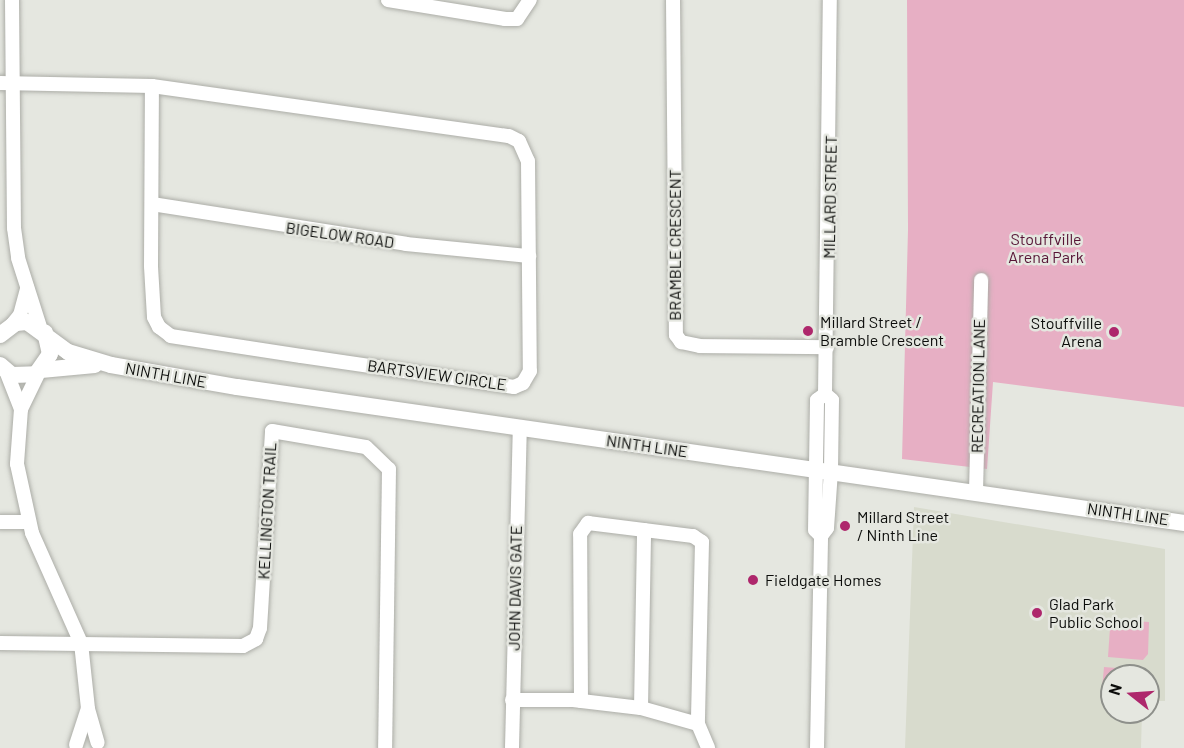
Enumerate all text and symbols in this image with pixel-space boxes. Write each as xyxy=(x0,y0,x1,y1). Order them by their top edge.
street label: MILLARD STREET xyxy=(819,135,841,259)
street label: BRAMBLE CRESCENT xyxy=(665,169,685,321)
street label: BIGELOW ROAD xyxy=(285,218,395,252)
park label: Stouffville Arena Park xyxy=(1008,229,1084,267)
place label: Millard Street / Bramble Crescent xyxy=(820,312,944,350)
place label: Stouffville Arena xyxy=(1031,313,1102,351)
street label: RECREATION LANE xyxy=(967,319,989,453)
marker: Millard Street / Bramble Crescent xyxy=(801,324,815,338)
marker: Stouffville Arena xyxy=(1107,325,1121,339)
street label: BARTSVIEW CIRCLE xyxy=(366,356,508,394)
street label: NINTH LINE xyxy=(124,358,208,392)
street label: NINTH LINE xyxy=(605,431,689,461)
street label: KELLINGTON TRAIL xyxy=(254,442,280,580)
street label: NINTH LINE xyxy=(1086,499,1170,529)
place label: Millard Street / Ninth Line xyxy=(857,507,949,545)
marker: Millard Street / Ninth Line xyxy=(838,519,852,533)
street label: JOHN DAVIS GATE xyxy=(504,525,526,651)
place label: Fieldgate Homes xyxy=(765,570,881,590)
marker: Fieldgate Homes xyxy=(746,573,760,587)
place label: Glad Park Public School xyxy=(1049,594,1142,632)
marker: Glad Park Public School xyxy=(1030,606,1044,620)
north arrow xyxy=(1100,664,1160,724)
text: N xyxy=(1104,681,1125,697)

